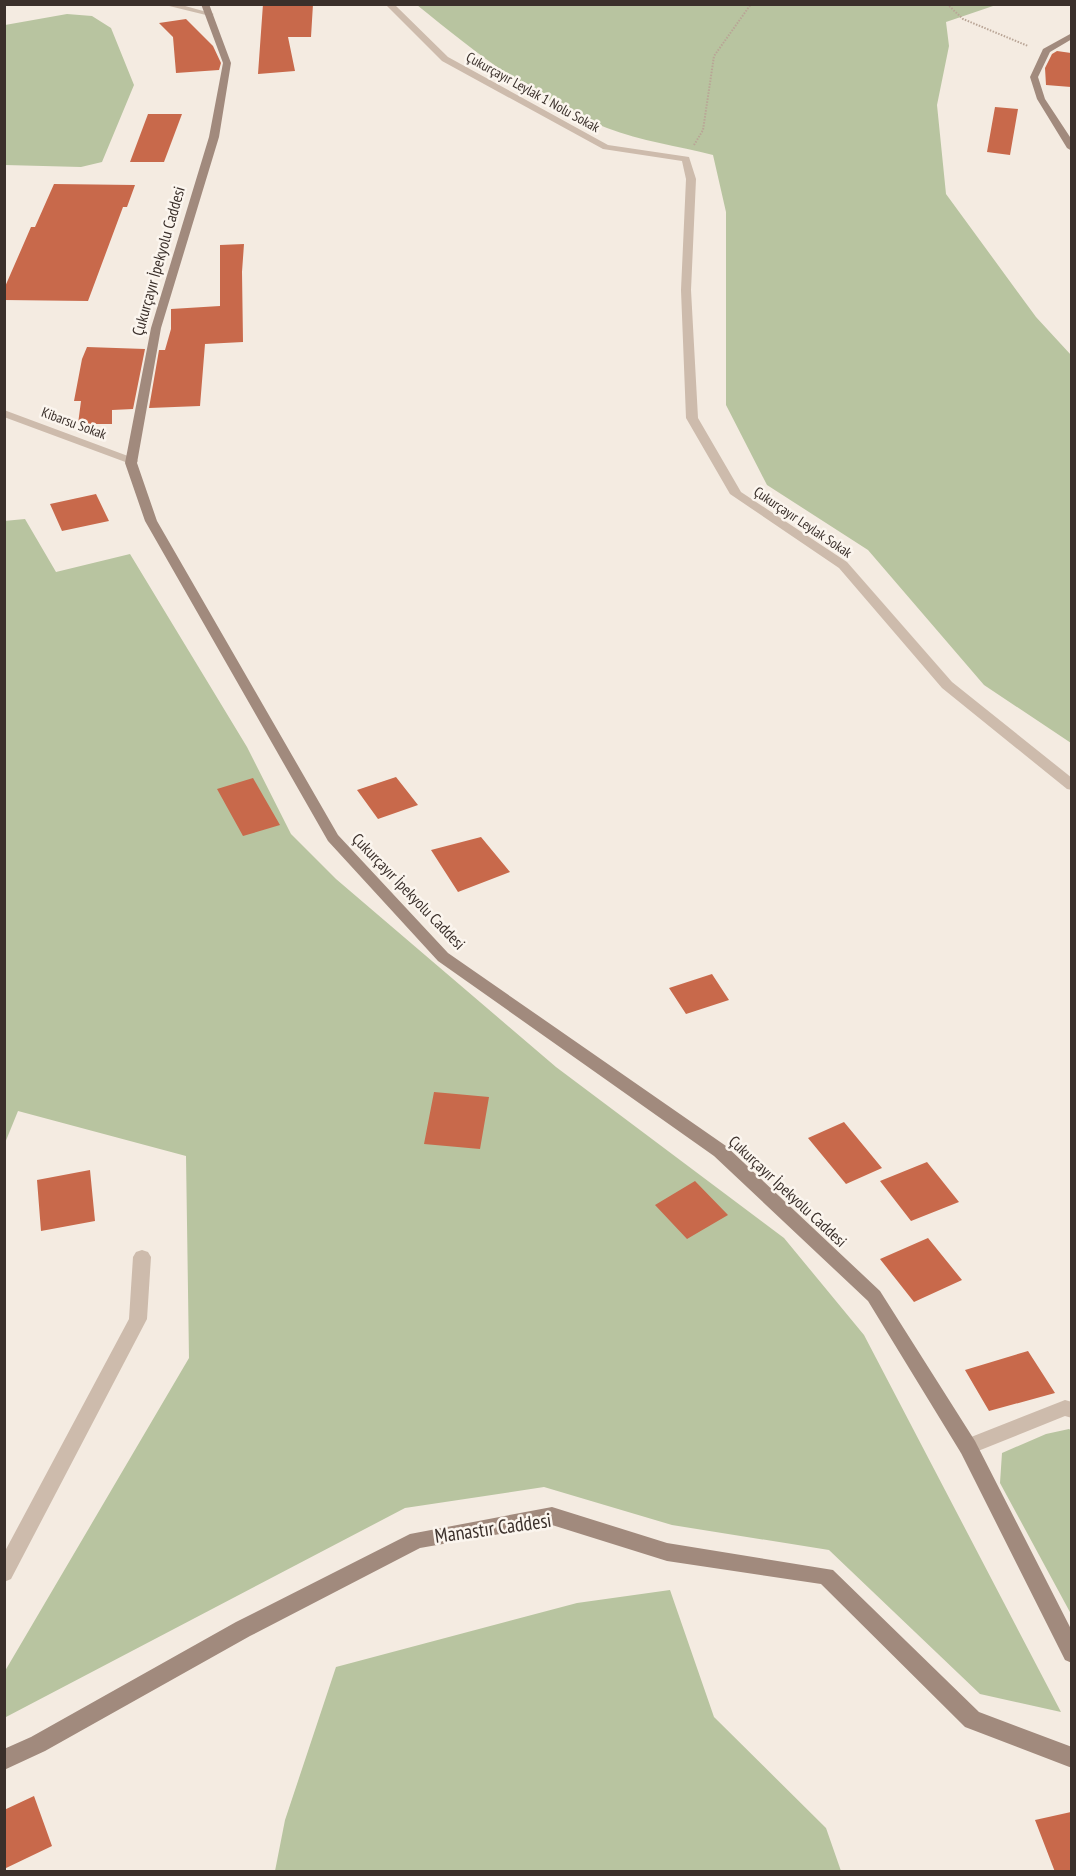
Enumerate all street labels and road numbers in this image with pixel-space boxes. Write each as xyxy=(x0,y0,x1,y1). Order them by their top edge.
street label: Çukurçayır Leylak 1 Nolu Sokak xyxy=(463,48,603,136)
street label: Çukurçayır İpekyolu Caddesi xyxy=(127,184,189,338)
street label: Kibarsu Sokak xyxy=(39,403,109,443)
street label: Çukurçayır Leylak Sokak xyxy=(750,482,856,562)
street label: Çukurçayır İpekyolu Caddesi xyxy=(348,829,470,953)
street label: Çukurçayır İpekyolu Caddesi xyxy=(725,1131,851,1251)
street label: Manastır Caddesi xyxy=(433,1507,553,1549)

